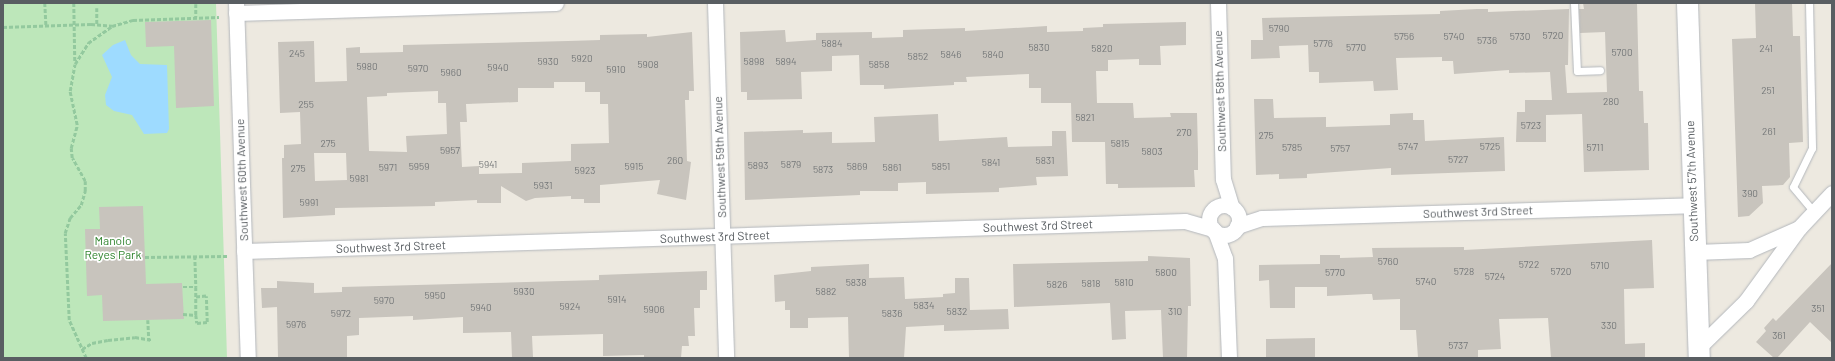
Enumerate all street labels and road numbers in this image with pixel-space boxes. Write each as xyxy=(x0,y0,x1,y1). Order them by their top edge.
street label: Southwest 58th Avenue xyxy=(1211,30,1229,152)
street label: Southwest 59th Avenue xyxy=(711,96,729,218)
street label: Southwest 60th Avenue xyxy=(233,119,251,241)
street label: Southwest 57th Avenue xyxy=(1683,120,1701,242)
street label: Southwest 3rd Street xyxy=(1423,203,1533,221)
street label: Southwest 3rd Street xyxy=(983,217,1093,235)
street label: Southwest 3rd Street xyxy=(660,228,770,246)
street label: Southwest 3rd Street xyxy=(336,238,446,256)

